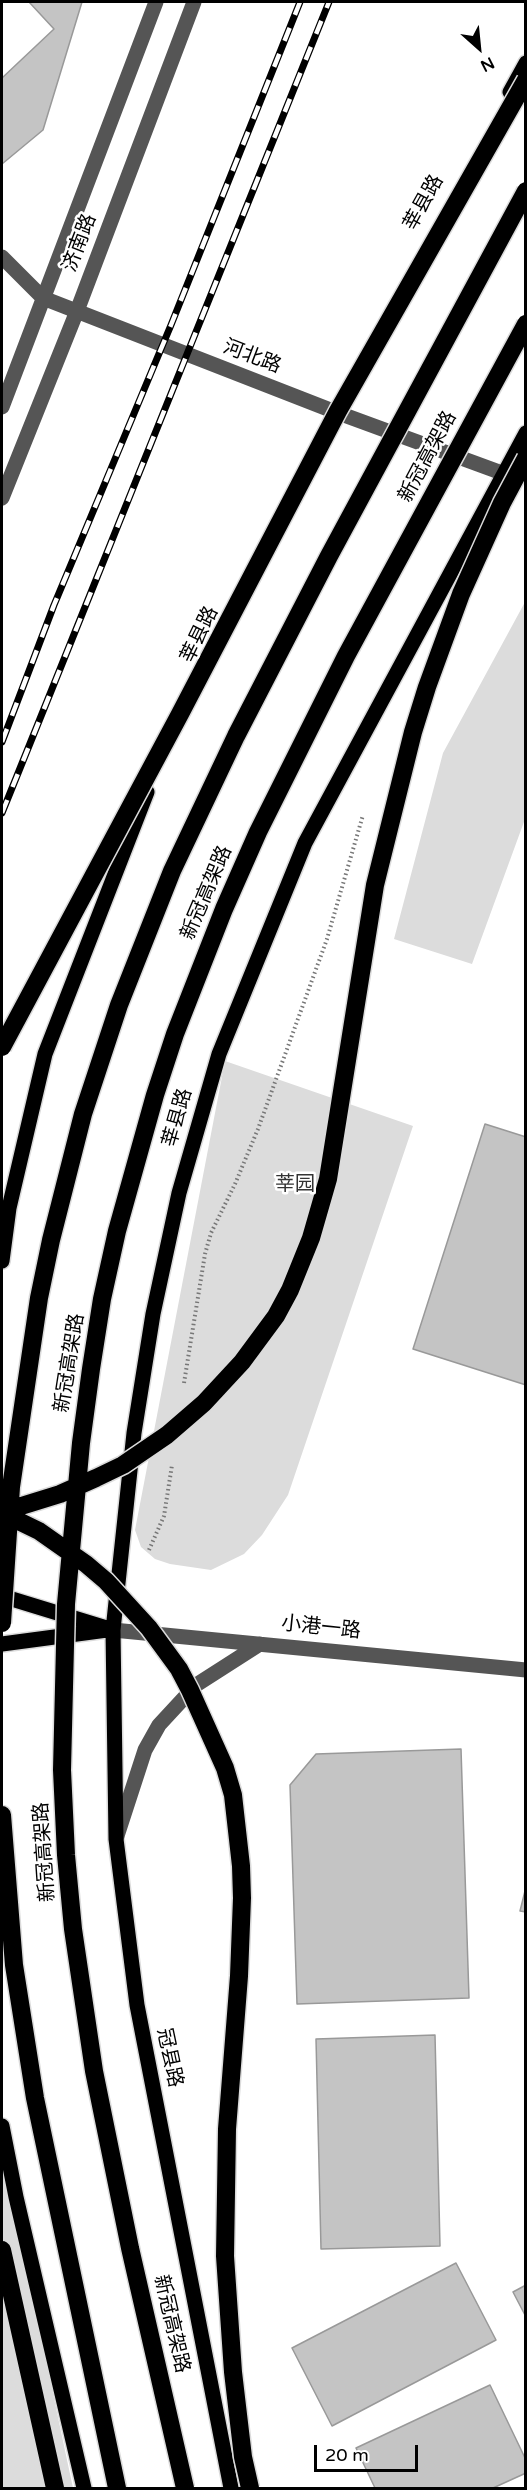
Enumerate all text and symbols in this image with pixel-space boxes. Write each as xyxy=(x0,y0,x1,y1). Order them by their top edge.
north arrow xyxy=(449,18,509,78)
text: N xyxy=(477,52,497,76)
street label: 莘县路 xyxy=(399,171,449,235)
street label: 济南路 xyxy=(58,211,102,275)
street label: 河北路 xyxy=(220,335,284,379)
street label: 新冠高架路 xyxy=(394,407,462,507)
street label: 莘县路 xyxy=(176,603,224,667)
street label: 新冠高架路 xyxy=(176,842,238,944)
street label: 莘县路 xyxy=(158,1086,198,1150)
park label: 莘园 xyxy=(275,1173,315,1197)
street label: 新冠高架路 xyxy=(50,1312,90,1414)
street label: 小港一路 xyxy=(280,1612,362,1644)
street label: 新冠高架路 xyxy=(30,1801,60,1903)
street label: 冠县路 xyxy=(151,2026,187,2090)
street label: 新冠高架路 xyxy=(148,2273,194,2375)
scale bar xyxy=(317,2433,420,2471)
text: 20 m xyxy=(325,2444,369,2466)

